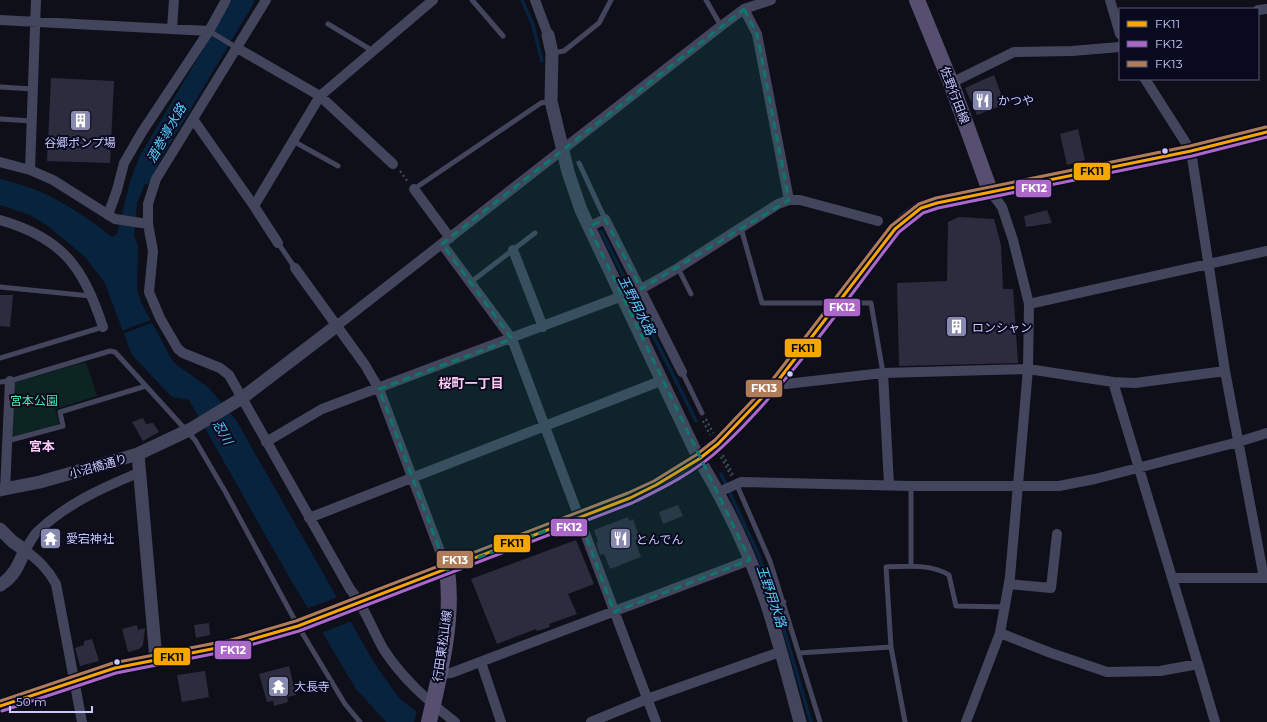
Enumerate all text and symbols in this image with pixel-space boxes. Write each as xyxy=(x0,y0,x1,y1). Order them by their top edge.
legend xyxy=(1119,8,1259,80)
text: FK11 xyxy=(1155,16,1180,31)
text: FK12 xyxy=(1155,36,1183,51)
text: FK13 xyxy=(1155,56,1183,71)
street label: 佐野行田線 xyxy=(937,64,973,126)
restaurant icon: かつや xyxy=(969,87,995,113)
place label: かつや xyxy=(998,93,1034,108)
water label: 酒巻導水路 xyxy=(143,100,190,165)
building icon: 谷郷ポンプ場 xyxy=(67,108,93,134)
place label: 谷郷ポンプ場 xyxy=(44,135,116,150)
unlabelled marker xyxy=(1160,146,1170,156)
line badge: FK11 xyxy=(1073,162,1111,181)
text: FK11 xyxy=(1080,164,1104,178)
line badge: FK12 xyxy=(1015,179,1052,198)
text: FK12 xyxy=(1021,181,1048,195)
water label: 玉野用水路 xyxy=(615,272,659,338)
line badge: FK12 xyxy=(823,298,861,317)
text: FK12 xyxy=(829,300,856,314)
building icon: ロンシャン xyxy=(944,314,970,340)
place label: ロンシャン xyxy=(972,320,1032,335)
line badge: FK11 xyxy=(784,338,822,358)
text: FK11 xyxy=(791,341,815,355)
unlabelled marker xyxy=(785,369,795,379)
district label: 桜町一丁目 xyxy=(438,375,504,391)
line badge: FK13 xyxy=(745,379,783,398)
text: FK13 xyxy=(751,381,778,395)
park label: 宮本公園 xyxy=(10,393,58,408)
water label: 忍川 xyxy=(210,417,237,449)
district label: 宮本 xyxy=(29,438,55,454)
street label: 小沼橋通り xyxy=(67,451,129,481)
line badge: FK12 xyxy=(550,518,588,537)
text: FK12 xyxy=(556,520,583,534)
temple icon: 愛宕神社 xyxy=(37,525,63,551)
restaurant icon: とんでん xyxy=(607,526,633,552)
place label: 愛宕神社 xyxy=(66,531,114,546)
place label: とんでん xyxy=(636,532,683,547)
line badge: FK11 xyxy=(493,534,531,553)
text: FK11 xyxy=(500,536,524,550)
line badge: FK13 xyxy=(436,550,474,569)
text: FK13 xyxy=(442,553,469,567)
water label: 玉野用水路 xyxy=(754,563,790,630)
street label: 行田東松山線 xyxy=(430,609,454,683)
line badge: FK12 xyxy=(214,640,252,660)
text: FK12 xyxy=(220,643,247,657)
line badge: FK11 xyxy=(153,647,191,666)
text: FK11 xyxy=(160,650,184,664)
unlabelled marker xyxy=(112,657,122,667)
temple icon: 大長寺 xyxy=(265,673,291,699)
place label: 大長寺 xyxy=(294,679,330,694)
scale bar xyxy=(10,688,92,714)
text: 50 m xyxy=(16,694,47,709)

